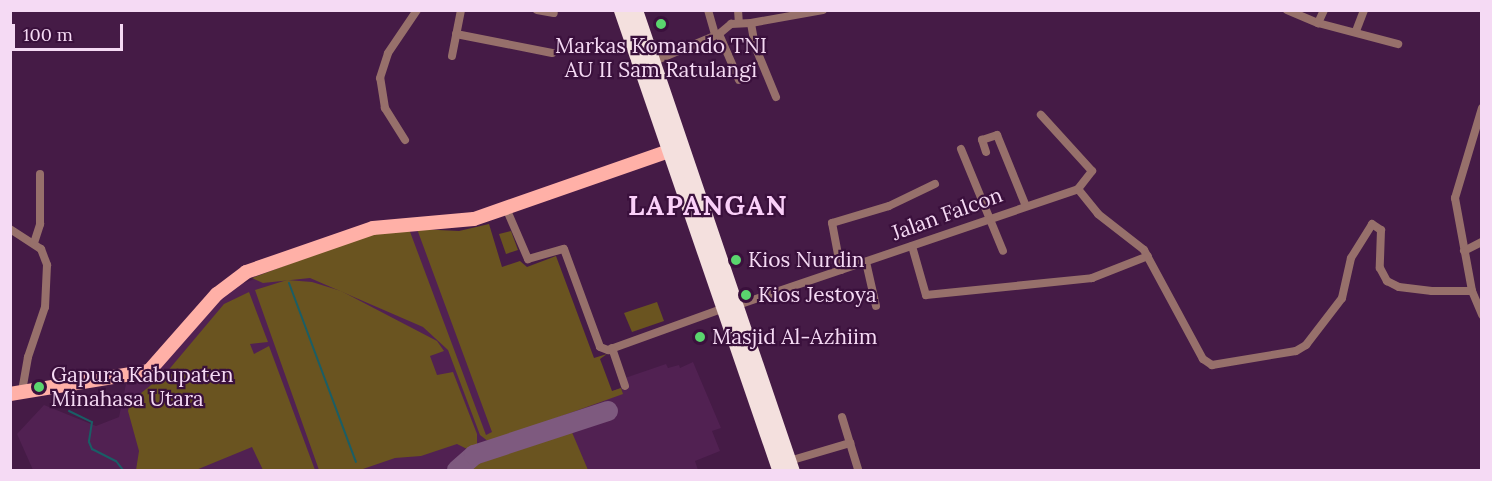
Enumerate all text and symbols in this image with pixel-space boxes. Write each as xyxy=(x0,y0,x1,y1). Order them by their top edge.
scale bar xyxy=(15,12,126,50)
marker: Markas Komando TNI AU II Sam Ratulangi xyxy=(654,17,668,31)
text: 100 m xyxy=(23,23,73,46)
place label: Markas Komando TNI AU II Sam Ratulangi xyxy=(555,33,767,83)
street label: Jalan Falcon xyxy=(888,182,1006,246)
district label: LAPANGAN xyxy=(628,190,788,222)
place label: Kios Nurdin xyxy=(748,247,864,273)
marker: Kios Nurdin xyxy=(729,253,743,267)
place label: Kios Jestoya xyxy=(758,282,877,308)
marker: Kios Jestoya xyxy=(739,288,753,302)
place label: Masjid Al-Azhiim xyxy=(712,324,878,350)
marker: Masjid Al-Azhiim xyxy=(693,330,707,344)
place label: Gapura Kabupaten Minahasa Utara xyxy=(51,362,234,412)
marker: Gapura Kabupaten Minahasa Utara xyxy=(32,380,46,394)

